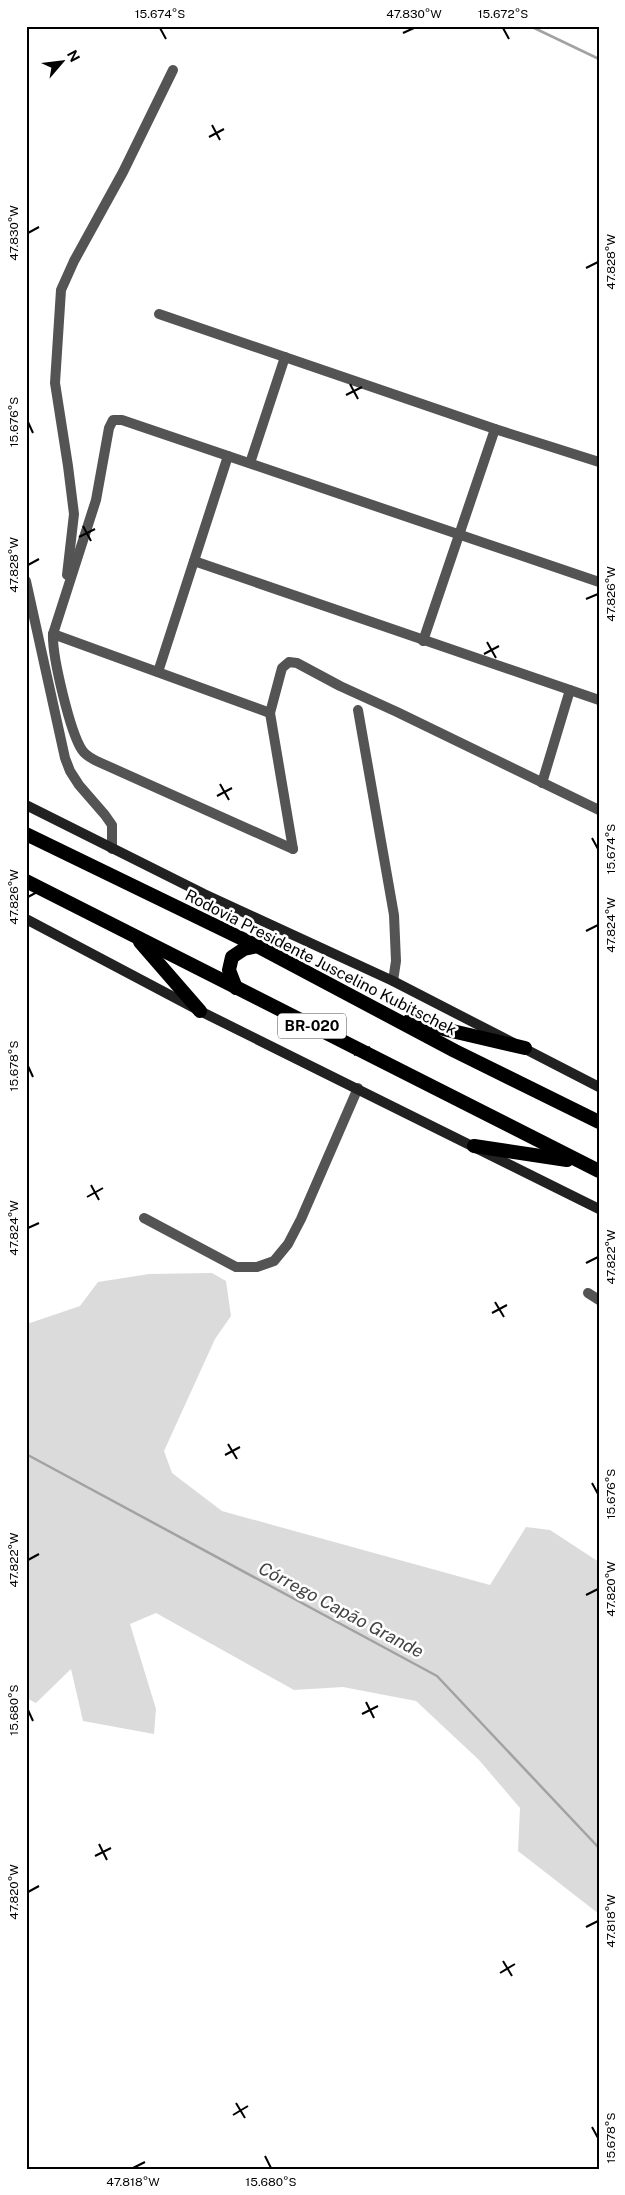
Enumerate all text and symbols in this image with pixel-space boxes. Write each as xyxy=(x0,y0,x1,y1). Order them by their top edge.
text: 15.674°S xyxy=(135,7,185,21)
text: 47.830°W xyxy=(386,7,442,21)
text: 15.672°S xyxy=(478,7,528,21)
north arrow xyxy=(38,38,88,88)
text: N xyxy=(64,47,83,64)
text: 47.830°W xyxy=(7,205,21,261)
text: 47.828°W xyxy=(604,234,618,290)
text: 15.676°S xyxy=(7,397,21,447)
text: 47.828°W xyxy=(7,537,21,593)
text: 47.826°W xyxy=(604,566,618,622)
text: 15.674°S xyxy=(604,824,618,874)
text: 47.826°W xyxy=(7,869,21,925)
street label: Rodovia Presidente Juscelino Kubitschek xyxy=(182,885,460,1040)
text: 47.824°W xyxy=(604,897,618,953)
road number: BR-020 xyxy=(278,1014,346,1038)
text: 15.678°S xyxy=(7,1041,21,1091)
text: 47.824°W xyxy=(7,1200,21,1256)
text: 47.822°W xyxy=(604,1229,618,1285)
text: 15.676°S xyxy=(604,1469,618,1519)
text: 47.822°W xyxy=(7,1532,21,1588)
water label: Córrego Capão Grande xyxy=(255,1557,428,1662)
text: 47.820°W xyxy=(604,1561,618,1617)
text: 15.680°S xyxy=(7,1684,21,1736)
text: 47.820°W xyxy=(7,1864,21,1920)
text: 47.818°W xyxy=(604,1894,618,1948)
text: 15.678°S xyxy=(604,2113,618,2163)
text: 47.818°W xyxy=(106,2175,160,2189)
text: 15.680°S xyxy=(245,2175,297,2189)

